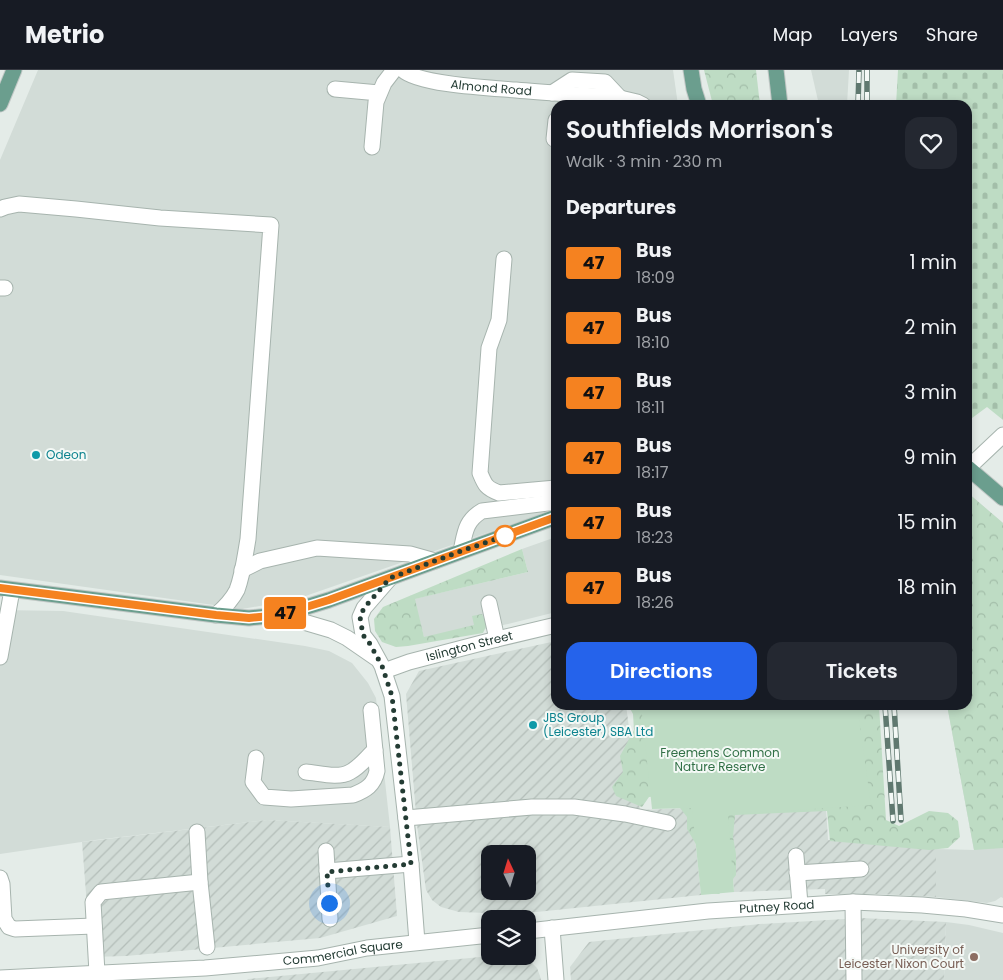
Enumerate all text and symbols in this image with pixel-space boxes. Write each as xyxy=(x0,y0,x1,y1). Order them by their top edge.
text: Metrio xyxy=(25,18,104,51)
text: Map xyxy=(773,22,813,47)
text: Layers xyxy=(841,22,898,47)
text: Share xyxy=(926,22,978,47)
street label: Almond Road xyxy=(450,75,533,99)
text: Southfields Morrison's xyxy=(566,113,833,146)
button: heart xyxy=(905,117,957,169)
text: Walk · 3 min · 230 m xyxy=(566,150,722,173)
text: Departures xyxy=(566,194,676,221)
text: Bus xyxy=(636,237,672,264)
text: 1 min xyxy=(909,249,957,276)
text: 47 xyxy=(583,250,604,275)
text: 18:09 xyxy=(636,266,675,289)
text: Bus xyxy=(636,302,672,329)
text: 2 min xyxy=(905,314,957,341)
text: 47 xyxy=(583,315,604,340)
text: 18:10 xyxy=(636,331,670,354)
text: Bus xyxy=(636,367,672,394)
text: 3 min xyxy=(904,379,957,406)
text: 47 xyxy=(583,380,604,405)
text: 18:11 xyxy=(636,396,665,419)
text: Bus xyxy=(636,432,672,459)
text: 9 min xyxy=(904,444,957,471)
text: 47 xyxy=(583,445,604,470)
place label: Odeon xyxy=(46,446,86,463)
marker: Odeon xyxy=(30,449,42,461)
text: 18:17 xyxy=(636,461,668,484)
text: Bus xyxy=(636,497,672,524)
text: 15 min xyxy=(898,509,957,536)
text: 47 xyxy=(583,510,604,535)
unlabelled marker xyxy=(494,525,516,547)
text: 18:23 xyxy=(636,526,673,549)
text: Bus xyxy=(636,562,672,589)
text: 18 min xyxy=(897,574,957,601)
text: 47 xyxy=(583,575,604,600)
text: 18:26 xyxy=(636,591,674,614)
line badge: 47 xyxy=(262,597,308,629)
text: 47 xyxy=(274,600,296,625)
street label: Islington Street xyxy=(424,627,514,665)
button: Directions xyxy=(566,642,757,700)
button: Tickets xyxy=(767,642,957,700)
place label: JBS Group (Leicester) SBA Ltd xyxy=(543,709,653,740)
marker: JBS Group (Leicester) SBA Ltd xyxy=(527,719,539,731)
park label: Freemens Common Nature Reserve xyxy=(660,744,780,775)
north arrow xyxy=(481,845,536,900)
map controls xyxy=(481,845,536,965)
your location xyxy=(317,891,342,916)
street label: Putney Road xyxy=(739,895,815,917)
button: layers xyxy=(481,910,536,965)
street label: Commercial Square xyxy=(282,935,404,969)
place label: University of Leicester Nixon Court xyxy=(839,941,964,972)
marker: University of Leicester Nixon Court xyxy=(968,951,980,963)

